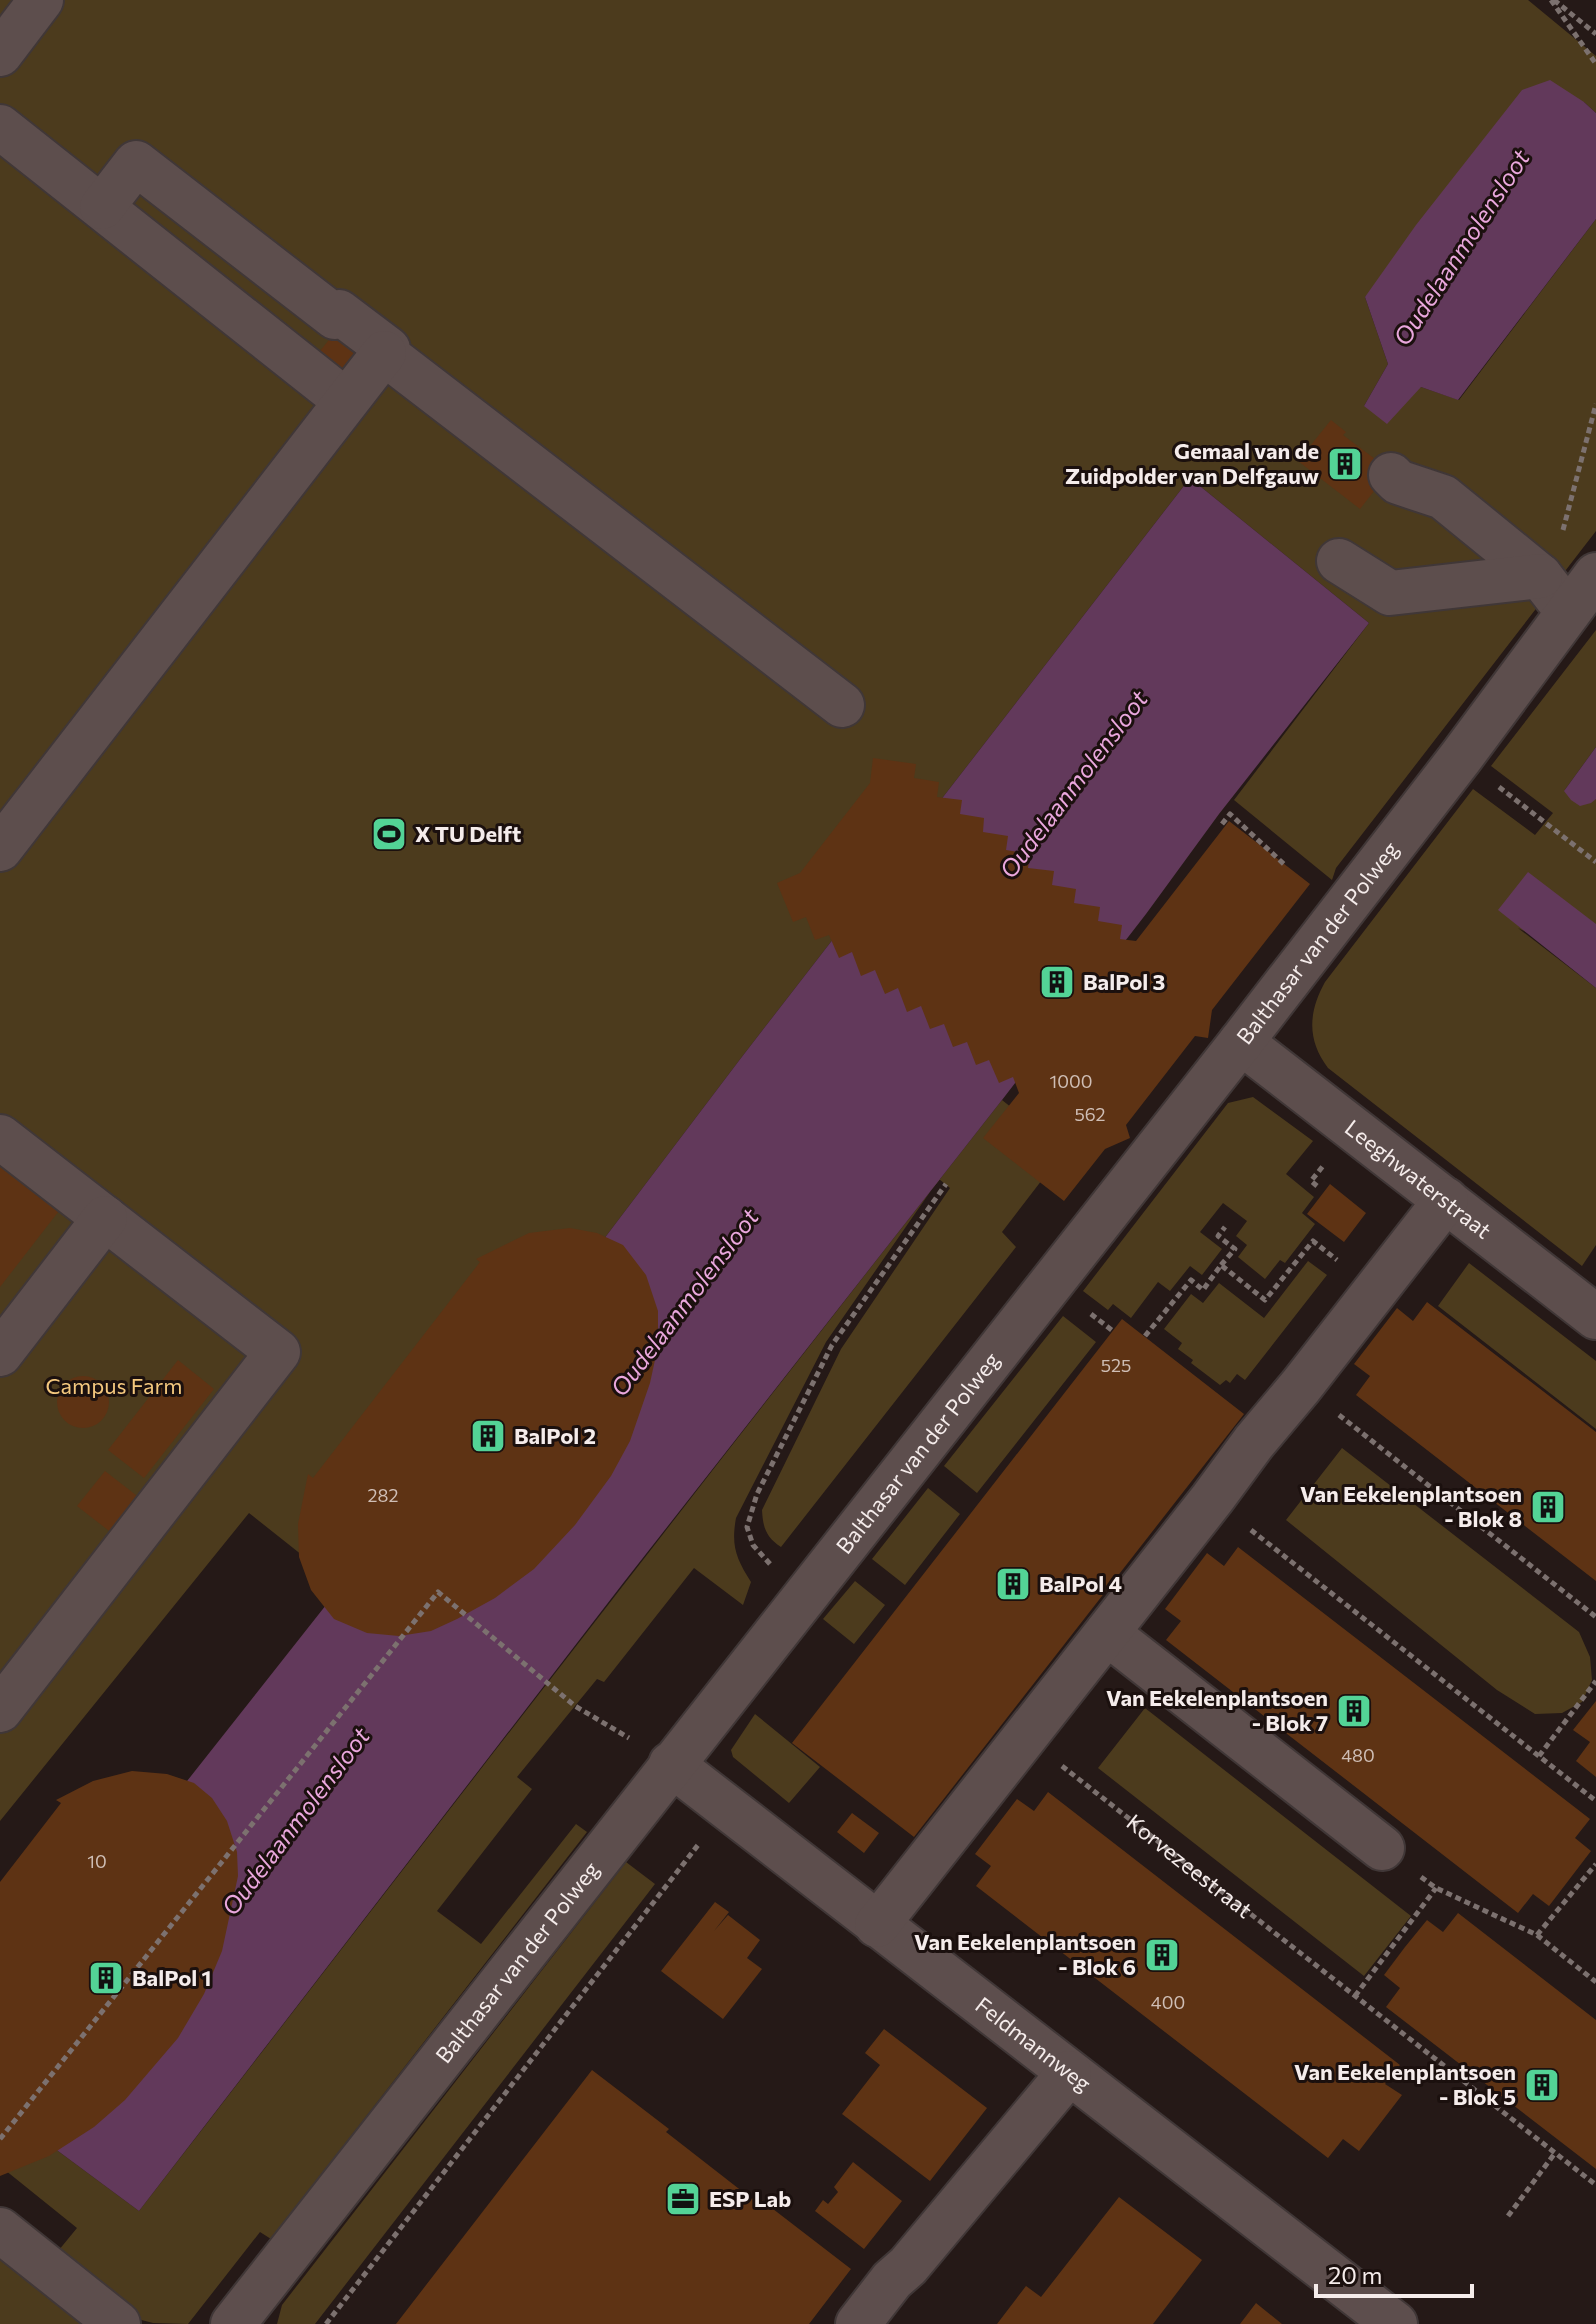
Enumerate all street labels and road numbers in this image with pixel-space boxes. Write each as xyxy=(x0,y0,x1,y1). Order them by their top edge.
street label: Balthasar van der Polweg xyxy=(1230,836,1404,1049)
street label: Leeghwaterstraat xyxy=(1340,1114,1497,1244)
street label: Balthasar van der Polweg xyxy=(830,1347,1005,1559)
street label: Korvezeestraat xyxy=(1122,1808,1258,1923)
street label: Balthasar van der Polweg xyxy=(429,1856,604,2068)
street label: Feldmannweg xyxy=(971,1991,1097,2097)

